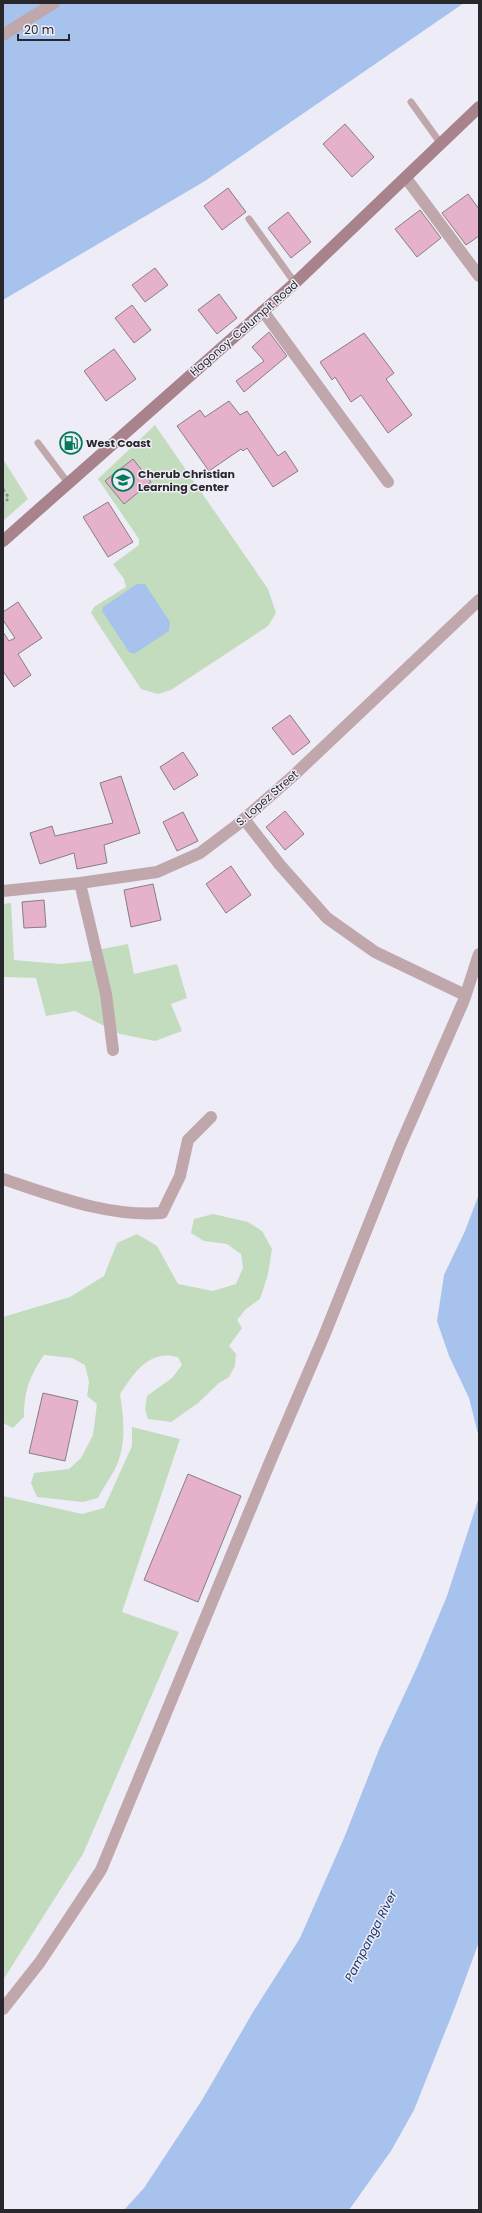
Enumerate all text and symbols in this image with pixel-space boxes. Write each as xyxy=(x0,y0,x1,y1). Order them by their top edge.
scale bar xyxy=(18,16,69,42)
text: 20 m xyxy=(24,21,54,38)
street label: Hagonoy-Calumpit Road xyxy=(186,277,302,379)
fuel station icon: West Coast xyxy=(58,430,84,456)
place label: West Coast xyxy=(86,435,151,451)
place label: Cherub Christian Learning Center xyxy=(138,466,235,495)
school or university icon: Cherub Christian Learning Center xyxy=(110,467,136,493)
street label: S. Lopez Street xyxy=(232,766,302,830)
water label: Pampanga River xyxy=(340,1887,401,1984)

